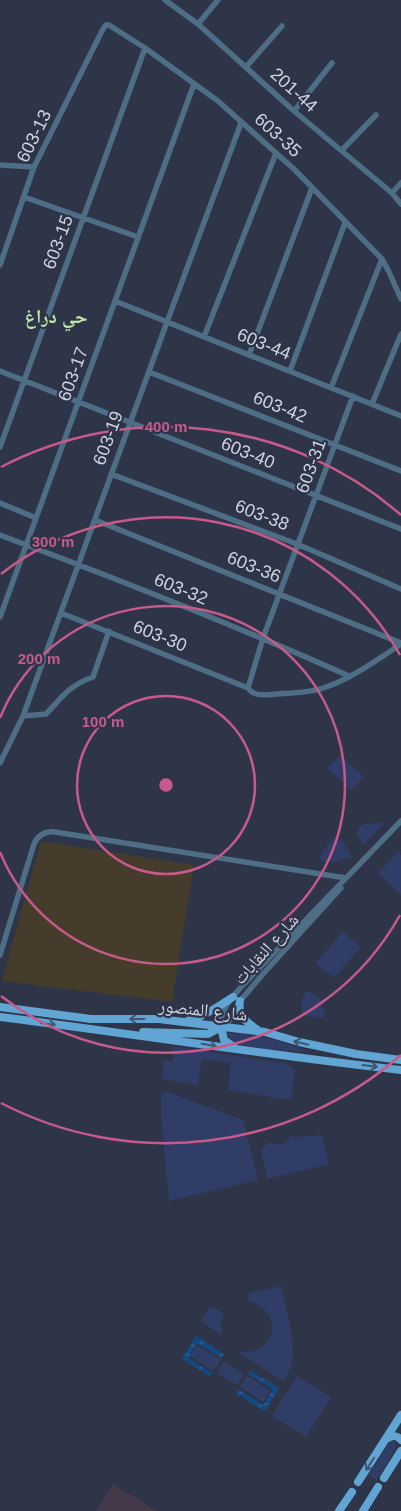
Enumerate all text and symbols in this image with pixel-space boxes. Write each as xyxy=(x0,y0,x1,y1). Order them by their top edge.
street label: 201-44 xyxy=(266,64,322,116)
street label: 603-13 xyxy=(13,106,55,166)
street label: 603-35 xyxy=(250,109,306,161)
street label: 603-15 xyxy=(39,212,77,272)
district label: حي دراغ xyxy=(24,306,88,332)
street label: 603-44 xyxy=(234,324,294,364)
street label: 603-17 xyxy=(54,344,92,404)
street label: 603-42 xyxy=(250,387,310,427)
street label: 603-19 xyxy=(89,408,127,468)
text: 400 m xyxy=(145,418,187,435)
street label: 603-40 xyxy=(218,433,278,473)
street label: 603-31 xyxy=(292,436,330,496)
street label: 603-38 xyxy=(232,496,292,534)
text: 300 m xyxy=(32,533,74,550)
street label: 603-36 xyxy=(224,547,284,587)
street label: 603-32 xyxy=(151,569,211,609)
street label: 603-30 xyxy=(130,616,190,656)
text: 200 m xyxy=(18,650,60,667)
text: 100 m xyxy=(82,713,124,730)
centre of rings xyxy=(157,776,175,794)
street label: شارع النقابات xyxy=(229,910,303,989)
street label: شارع المنصور xyxy=(156,995,248,1026)
one-way arrow xyxy=(130,1014,146,1024)
one-way arrow xyxy=(40,1019,56,1029)
one-way arrow xyxy=(294,1037,310,1047)
one-way arrow xyxy=(201,1040,217,1050)
one-way arrow xyxy=(362,1061,378,1071)
one-way arrow xyxy=(365,1456,375,1470)

